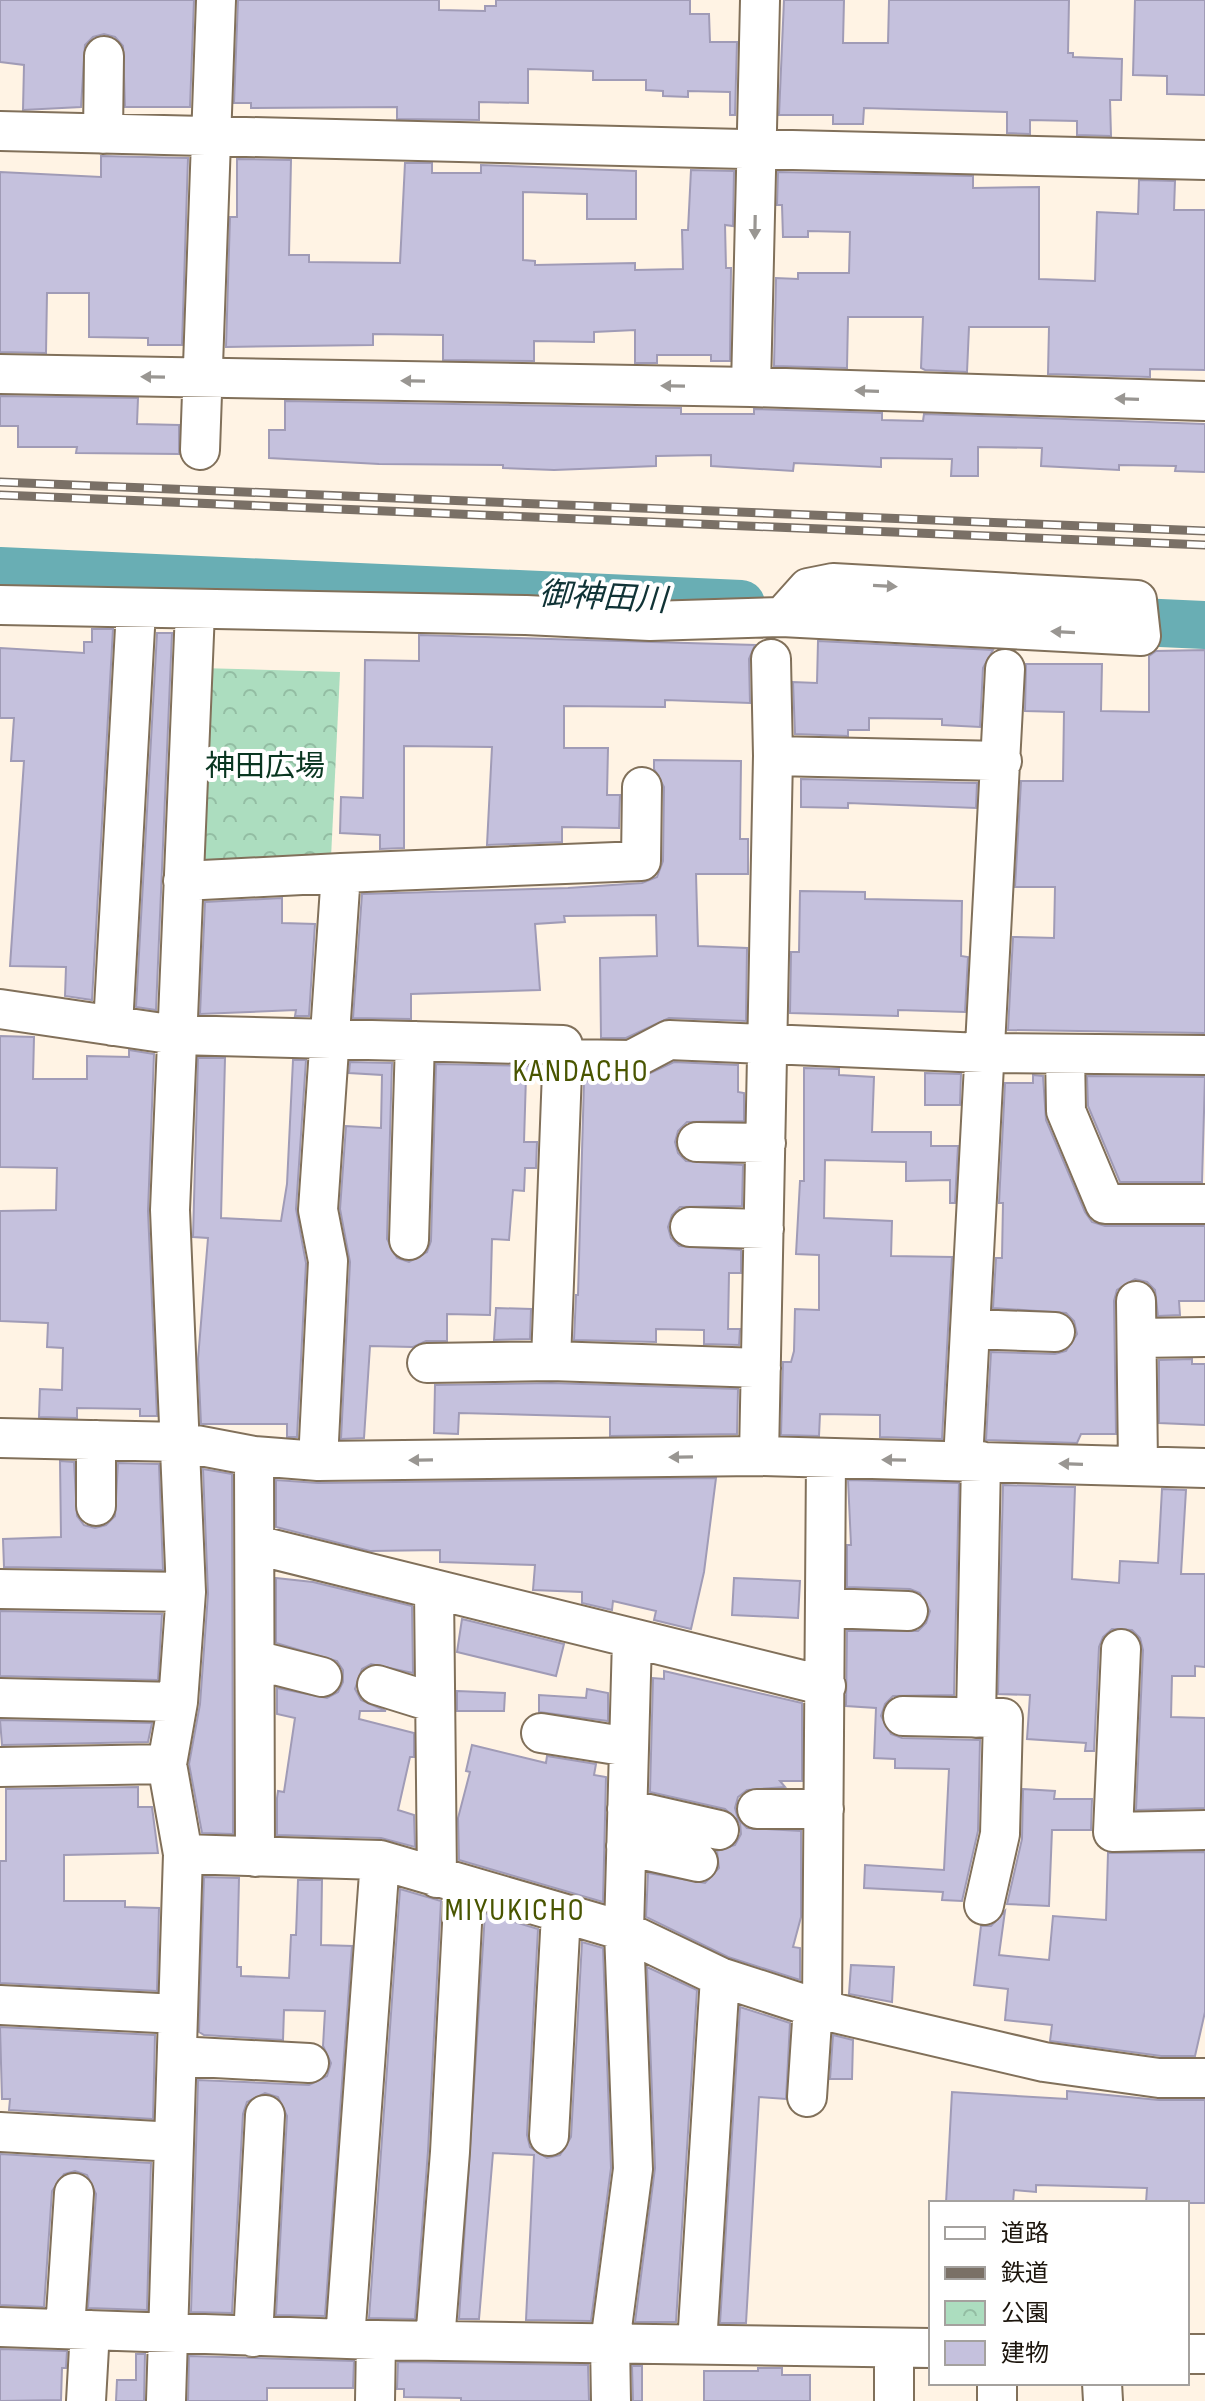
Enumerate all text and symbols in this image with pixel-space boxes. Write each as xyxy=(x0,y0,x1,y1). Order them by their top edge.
one-way arrow xyxy=(748,215,761,240)
one-way arrow xyxy=(140,371,165,383)
one-way arrow xyxy=(400,375,425,388)
one-way arrow xyxy=(660,380,685,392)
one-way arrow xyxy=(854,384,879,397)
one-way arrow xyxy=(1114,392,1139,405)
water label: 御神田川 xyxy=(538,575,671,621)
one-way arrow xyxy=(873,579,898,592)
one-way arrow xyxy=(1050,625,1075,638)
park label: 神田広場 xyxy=(205,749,325,785)
district label: KANDACHO xyxy=(513,1052,649,1091)
one-way arrow xyxy=(668,1451,693,1463)
one-way arrow xyxy=(881,1453,906,1466)
one-way arrow xyxy=(408,1454,433,1466)
one-way arrow xyxy=(1058,1457,1083,1470)
district label: MIYUKICHO xyxy=(444,1891,586,1930)
legend xyxy=(929,2201,1189,2385)
text: 道路 xyxy=(1001,2219,1049,2248)
text: 鉄道 xyxy=(1001,2259,1049,2288)
text: 公園 xyxy=(1001,2299,1049,2328)
text: 建物 xyxy=(1001,2339,1049,2368)

